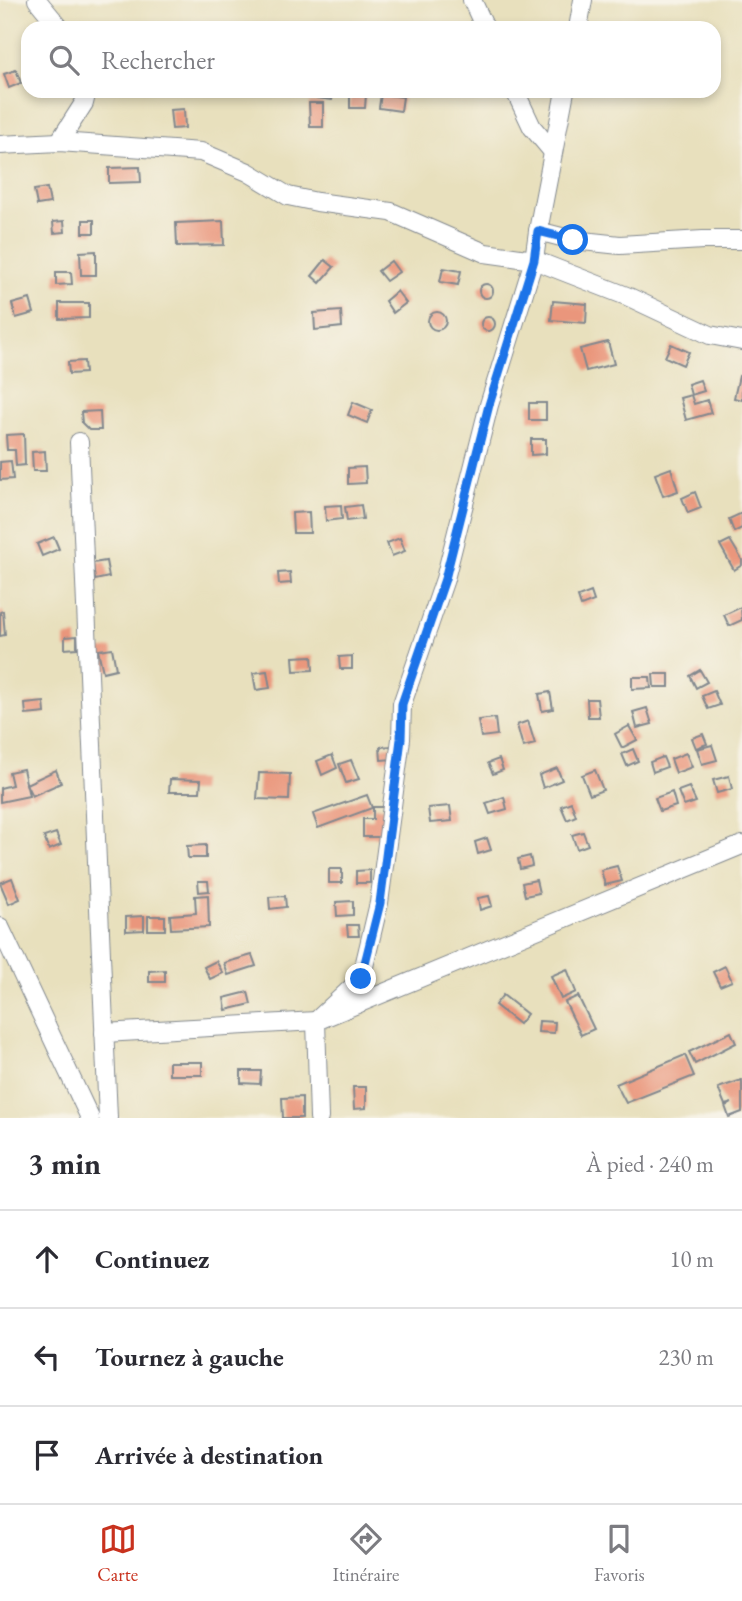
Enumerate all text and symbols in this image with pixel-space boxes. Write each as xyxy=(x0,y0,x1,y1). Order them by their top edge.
search box xyxy=(21,21,721,98)
icon: search xyxy=(45,41,83,79)
text: Rechercher xyxy=(101,43,215,77)
route start xyxy=(557,224,588,255)
route end xyxy=(345,963,376,994)
text: 3 min xyxy=(28,1144,101,1183)
text: À pied · 240 m xyxy=(586,1149,714,1179)
icon: ahead xyxy=(28,1240,66,1278)
text: Continuez xyxy=(95,1242,209,1276)
text: 10 m xyxy=(669,1244,714,1274)
icon: left xyxy=(28,1338,66,1376)
text: Tournez à gauche xyxy=(95,1340,284,1374)
text: 230 m xyxy=(658,1342,714,1372)
icon: arrive xyxy=(28,1436,66,1474)
text: Arrivée à destination xyxy=(95,1438,323,1472)
tab: Carte xyxy=(97,1520,138,1587)
tab: Itinéraire xyxy=(333,1520,399,1587)
tab: Favoris xyxy=(594,1520,645,1587)

